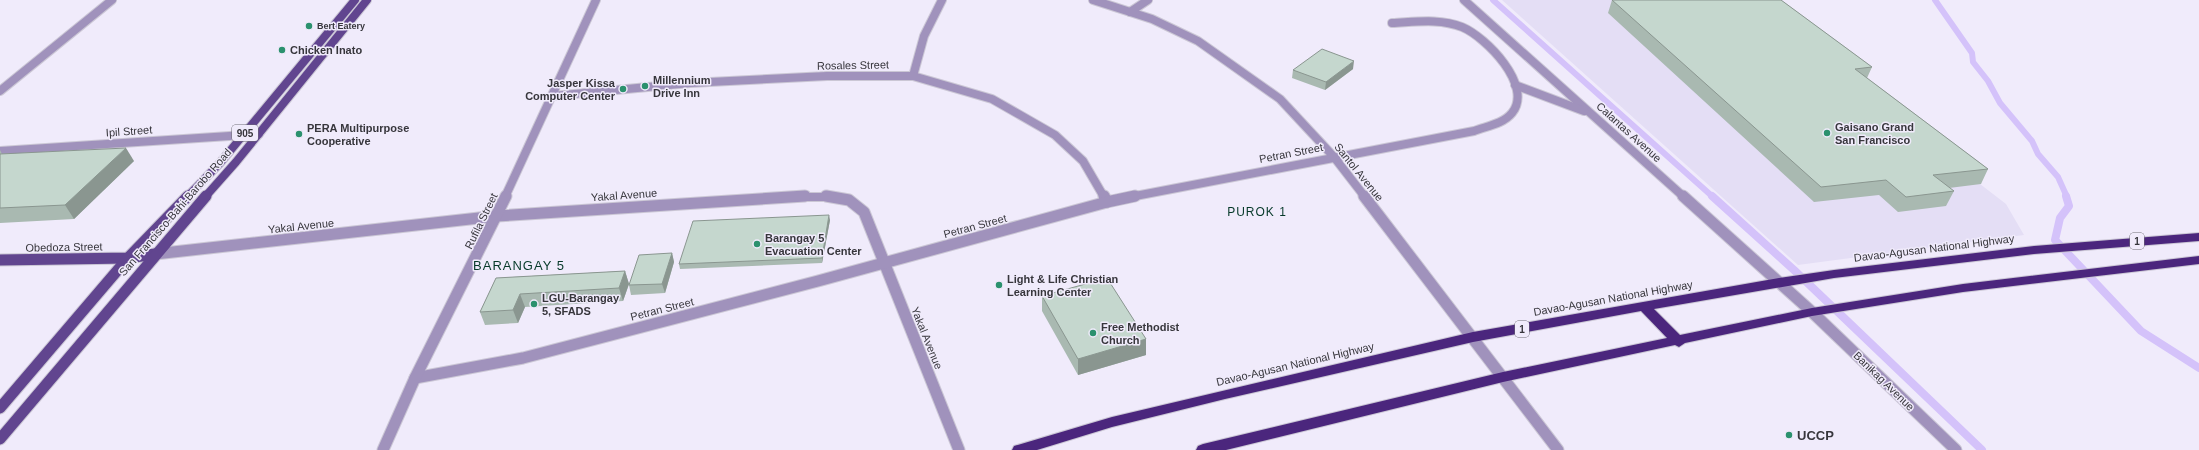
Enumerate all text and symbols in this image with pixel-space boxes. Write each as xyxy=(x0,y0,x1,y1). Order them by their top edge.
marker: Bert Eatery xyxy=(304,21,314,31)
place label: Bert Eatery xyxy=(317,21,365,31)
place label: Chicken Inato xyxy=(290,44,362,56)
marker: Chicken Inato xyxy=(277,45,287,55)
street label: Rosales Street xyxy=(817,58,889,72)
place label: Millennium Drive Inn xyxy=(653,74,711,99)
place label: Jasper Kissa Computer Center xyxy=(525,77,616,102)
marker: Millennium Drive Inn xyxy=(640,81,650,91)
marker: Jasper Kissa Computer Center xyxy=(618,84,628,94)
street label: Calantas Avenue xyxy=(1594,100,1664,164)
place label: Gaisano Grand San Francisco xyxy=(1835,121,1914,146)
place label: PERA Multipurpose Cooperative xyxy=(307,122,409,147)
street label: Ipil Street xyxy=(105,123,153,139)
road number: 905 xyxy=(232,125,258,141)
marker: Gaisano Grand San Francisco xyxy=(1822,128,1832,138)
marker: PERA Multipurpose Cooperative xyxy=(294,129,304,139)
street label: Petran Street xyxy=(1258,141,1324,165)
street label: Santol Avenue xyxy=(1332,141,1386,203)
street label: San Francisco-Bahi-Barobo Road xyxy=(117,146,233,278)
street label: Yakal Avenue xyxy=(591,187,657,203)
street label: Rufila Street xyxy=(462,191,500,251)
district label: PUROK 1 xyxy=(1227,205,1287,219)
street label: Petran Street xyxy=(942,212,1008,240)
street label: Yakal Avenue xyxy=(267,217,335,235)
place label: Barangay 5 Evacuation Center xyxy=(765,232,862,257)
street label: Davao-Agusan National Highway xyxy=(1853,232,2015,264)
road number: 1 xyxy=(2130,233,2144,249)
marker: Barangay 5 Evacuation Center xyxy=(752,239,762,249)
street label: Obedoza Street xyxy=(25,240,103,254)
district label: BARANGAY 5 xyxy=(473,258,565,273)
place label: Light & Life Christian Learning Center xyxy=(1007,273,1119,298)
street label: Davao-Agusan National Highway xyxy=(1532,278,1694,318)
marker: Light & Life Christian Learning Center xyxy=(994,280,1004,290)
place label: LGU-Barangay 5, SFADS xyxy=(542,292,620,317)
street label: Petran Street xyxy=(629,295,695,323)
marker: LGU-Barangay 5, SFADS xyxy=(529,299,539,309)
street label: Yakal Avenue xyxy=(909,305,945,371)
place label: Free Methodist Church xyxy=(1101,321,1180,346)
road number: 1 xyxy=(1515,321,1529,337)
marker: Free Methodist Church xyxy=(1088,328,1098,338)
street label: Davao-Agusan National Highway xyxy=(1215,340,1375,388)
street label: Banikag Avenue xyxy=(1851,349,1917,413)
place label: UCCP xyxy=(1797,428,1834,443)
marker: UCCP xyxy=(1784,430,1794,440)

